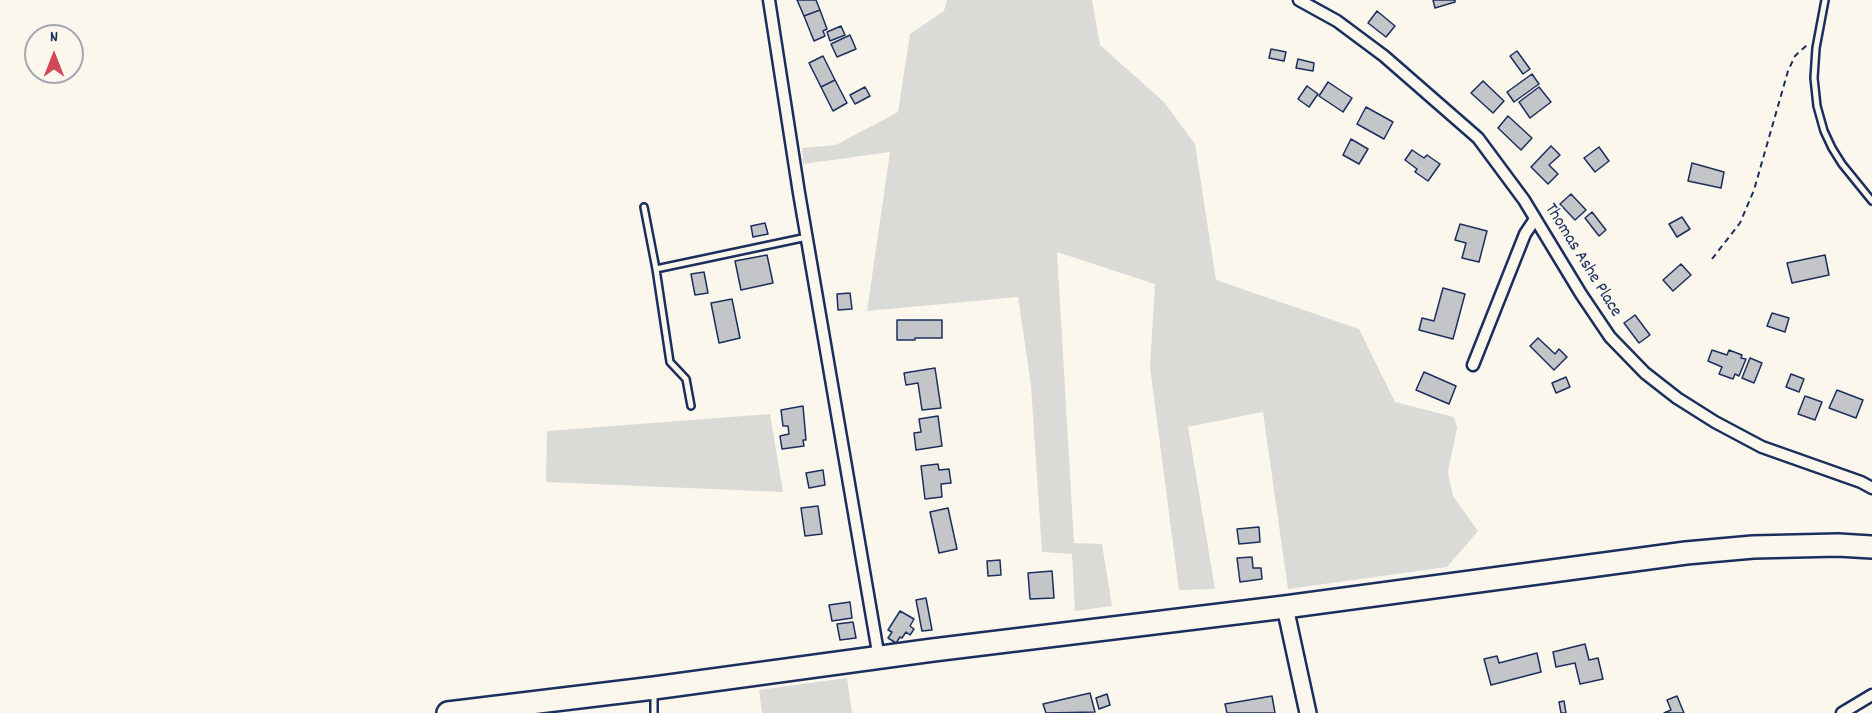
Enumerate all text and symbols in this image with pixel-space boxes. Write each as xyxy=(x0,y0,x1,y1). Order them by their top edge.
north arrow xyxy=(24,24,84,84)
text: N xyxy=(50,26,58,49)
street label: Thomas Ashe Place xyxy=(1538,200,1626,322)

